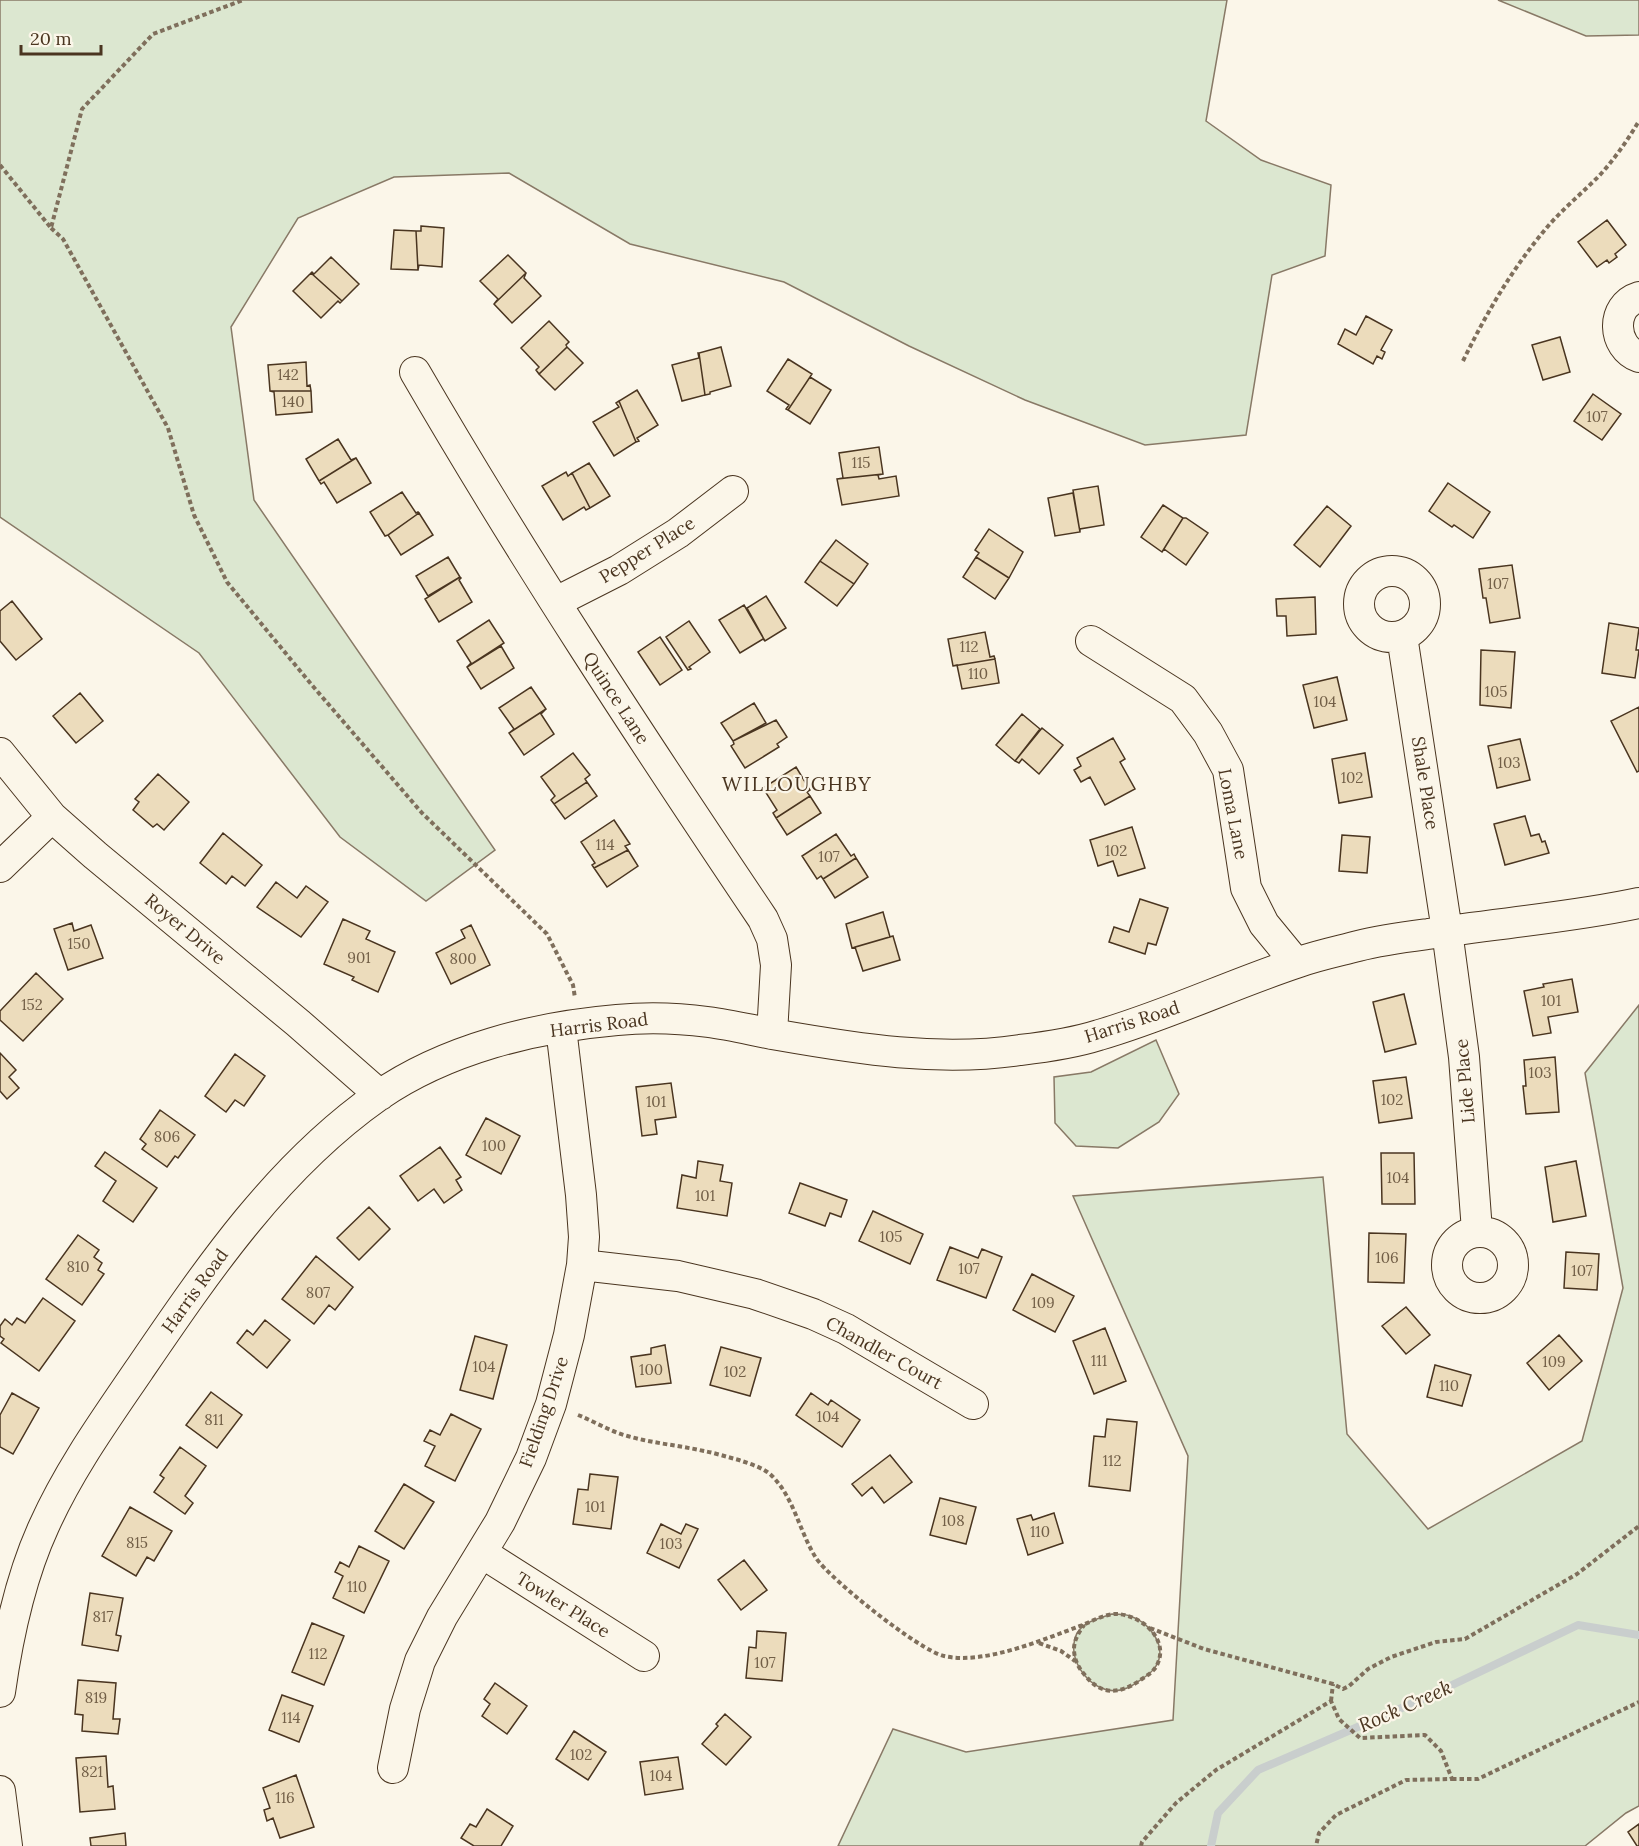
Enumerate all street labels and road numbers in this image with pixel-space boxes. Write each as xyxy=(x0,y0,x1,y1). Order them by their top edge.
street label: Pepper Place xyxy=(595,511,699,588)
street label: Quince Lane xyxy=(578,647,655,749)
street label: Shale Place xyxy=(1407,735,1444,831)
street label: Loma Lane xyxy=(1213,767,1254,861)
street label: Royer Drive xyxy=(140,888,231,969)
street label: Harris Road xyxy=(1081,995,1183,1048)
street label: Harris Road xyxy=(549,1007,650,1042)
street label: Lide Place xyxy=(1449,1037,1480,1124)
street label: Harris Road xyxy=(156,1244,233,1337)
street label: Chandler Court xyxy=(822,1311,947,1394)
street label: Fielding Drive xyxy=(514,1353,573,1470)
street label: Towler Place xyxy=(512,1567,615,1643)

